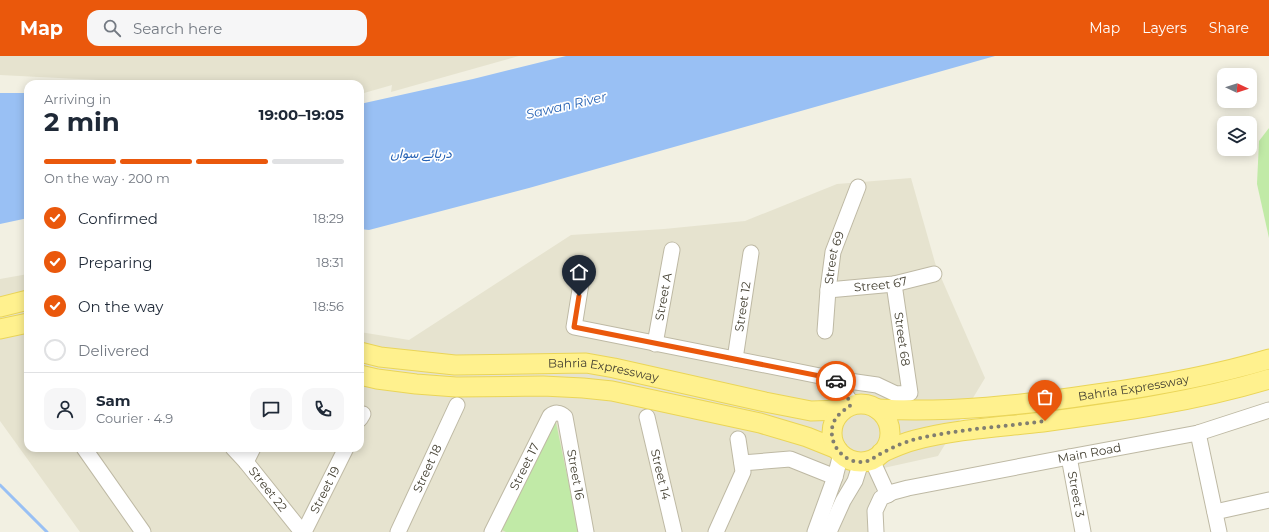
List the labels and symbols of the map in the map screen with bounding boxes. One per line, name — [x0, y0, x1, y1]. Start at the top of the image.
north arrow — [1217, 68, 1257, 108]
water label: Sawan River — [524, 88, 608, 122]
water label: دریائے سواں — [390, 145, 452, 162]
street label: Street 69 — [821, 229, 847, 285]
pin — [562, 255, 596, 296]
street label: Street A — [651, 271, 675, 322]
street label: Street 67 — [853, 273, 909, 295]
street label: Street 12 — [731, 280, 754, 333]
street label: Street 68 — [891, 311, 914, 367]
street label: Bahria Expressway — [548, 355, 661, 385]
courier — [816, 361, 856, 401]
street label: Bahria Expressway — [1077, 371, 1191, 404]
pin — [1028, 380, 1062, 421]
street label: Main Road — [1056, 439, 1122, 466]
street label: Street 17 — [506, 440, 542, 493]
street label: Street 18 — [409, 441, 445, 495]
street label: Street 14 — [648, 447, 674, 501]
street label: Street 16 — [564, 448, 588, 501]
street label: Street 22 — [246, 464, 291, 514]
street label: Street 19 — [306, 464, 343, 516]
street label: Street 3 — [1065, 470, 1088, 519]

